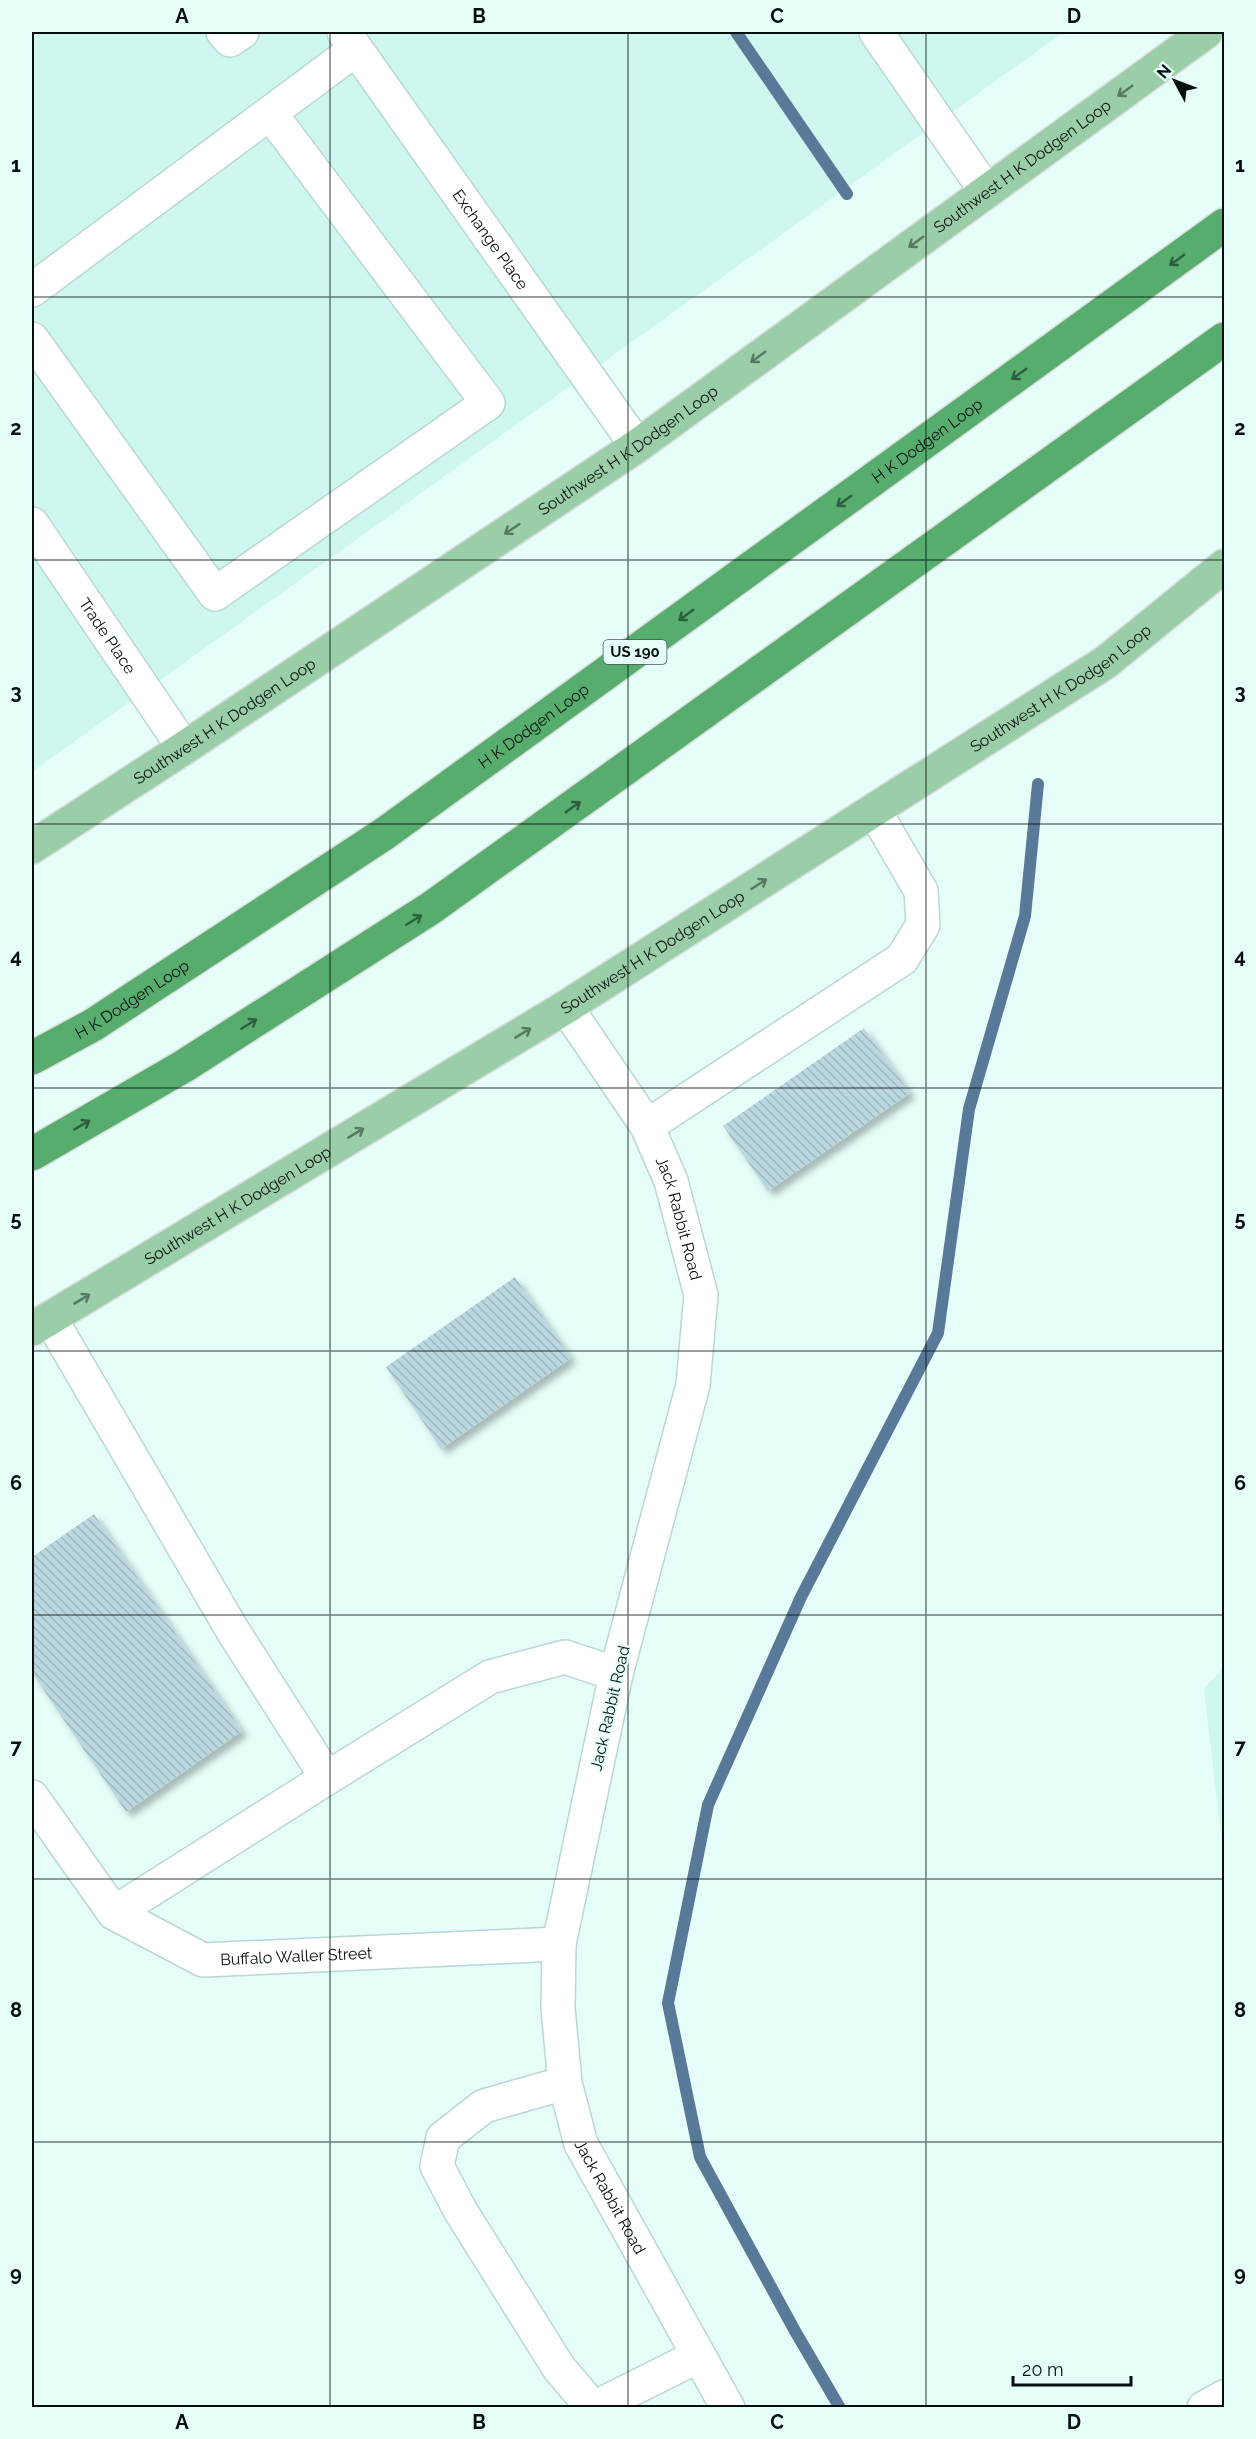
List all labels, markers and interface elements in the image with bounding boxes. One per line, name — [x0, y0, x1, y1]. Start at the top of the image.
text: A — [175, 4, 189, 28]
text: B — [472, 4, 486, 28]
text: C — [770, 4, 784, 28]
text: D — [1067, 4, 1081, 28]
north arrow — [1145, 51, 1205, 111]
text: N — [1153, 61, 1175, 82]
one-way arrow — [1117, 84, 1133, 97]
street label: Southwest H K Dodgen Loop — [930, 95, 1114, 237]
text: 1 — [11, 153, 21, 177]
text: 1 — [1235, 153, 1245, 177]
street label: Exchange Place — [449, 186, 533, 293]
one-way arrow — [909, 236, 925, 249]
one-way arrow — [1170, 253, 1186, 266]
one-way arrow — [751, 351, 767, 363]
one-way arrow — [1012, 368, 1028, 380]
street label: Southwest H K Dodgen Loop — [534, 381, 721, 519]
street label: H K Dodgen Loop — [868, 394, 986, 487]
text: 2 — [10, 416, 22, 440]
text: 2 — [1234, 416, 1246, 440]
one-way arrow — [837, 495, 853, 507]
one-way arrow — [505, 523, 521, 535]
street label: Trade Place — [75, 594, 140, 677]
one-way arrow — [679, 609, 695, 621]
street label: Southwest H K Dodgen Loop — [966, 620, 1155, 756]
road number: US 190 — [604, 640, 666, 664]
street label: Southwest H K Dodgen Loop — [130, 654, 319, 788]
street label: H K Dodgen Loop — [474, 679, 592, 772]
text: 3 — [10, 680, 22, 704]
text: 3 — [1234, 680, 1246, 704]
one-way arrow — [564, 801, 580, 813]
one-way arrow — [750, 877, 767, 889]
street label: Southwest H K Dodgen Loop — [557, 886, 748, 1018]
one-way arrow — [405, 913, 422, 925]
text: 4 — [10, 944, 22, 968]
text: 4 — [1234, 944, 1246, 968]
street label: H K Dodgen Loop — [72, 955, 192, 1043]
one-way arrow — [240, 1018, 257, 1030]
one-way arrow — [514, 1026, 531, 1038]
one-way arrow — [73, 1118, 90, 1130]
one-way arrow — [347, 1127, 364, 1139]
street label: Southwest H K Dodgen Loop — [141, 1141, 334, 1269]
street label: Jack Rabbit Road — [652, 1153, 706, 1282]
text: 5 — [10, 1207, 22, 1231]
text: 5 — [1234, 1207, 1246, 1231]
one-way arrow — [73, 1293, 90, 1305]
text: 6 — [10, 1471, 22, 1495]
text: 6 — [1234, 1471, 1246, 1495]
street label: Jack Rabbit Road — [586, 1644, 634, 1772]
text: 7 — [10, 1735, 22, 1759]
text: 7 — [1234, 1735, 1246, 1759]
street label: Buffalo Waller Street — [220, 1943, 373, 1969]
text: 8 — [10, 1998, 22, 2022]
text: 8 — [1234, 1998, 1246, 2022]
street label: Jack Rabbit Road — [571, 2136, 650, 2257]
text: 9 — [10, 2262, 22, 2286]
text: 9 — [1234, 2262, 1246, 2286]
scale bar — [1013, 2349, 1132, 2387]
text: 20 m — [1022, 2359, 1064, 2380]
text: A — [175, 2410, 189, 2434]
text: B — [472, 2410, 486, 2434]
text: C — [770, 2410, 784, 2434]
text: D — [1067, 2410, 1081, 2434]

